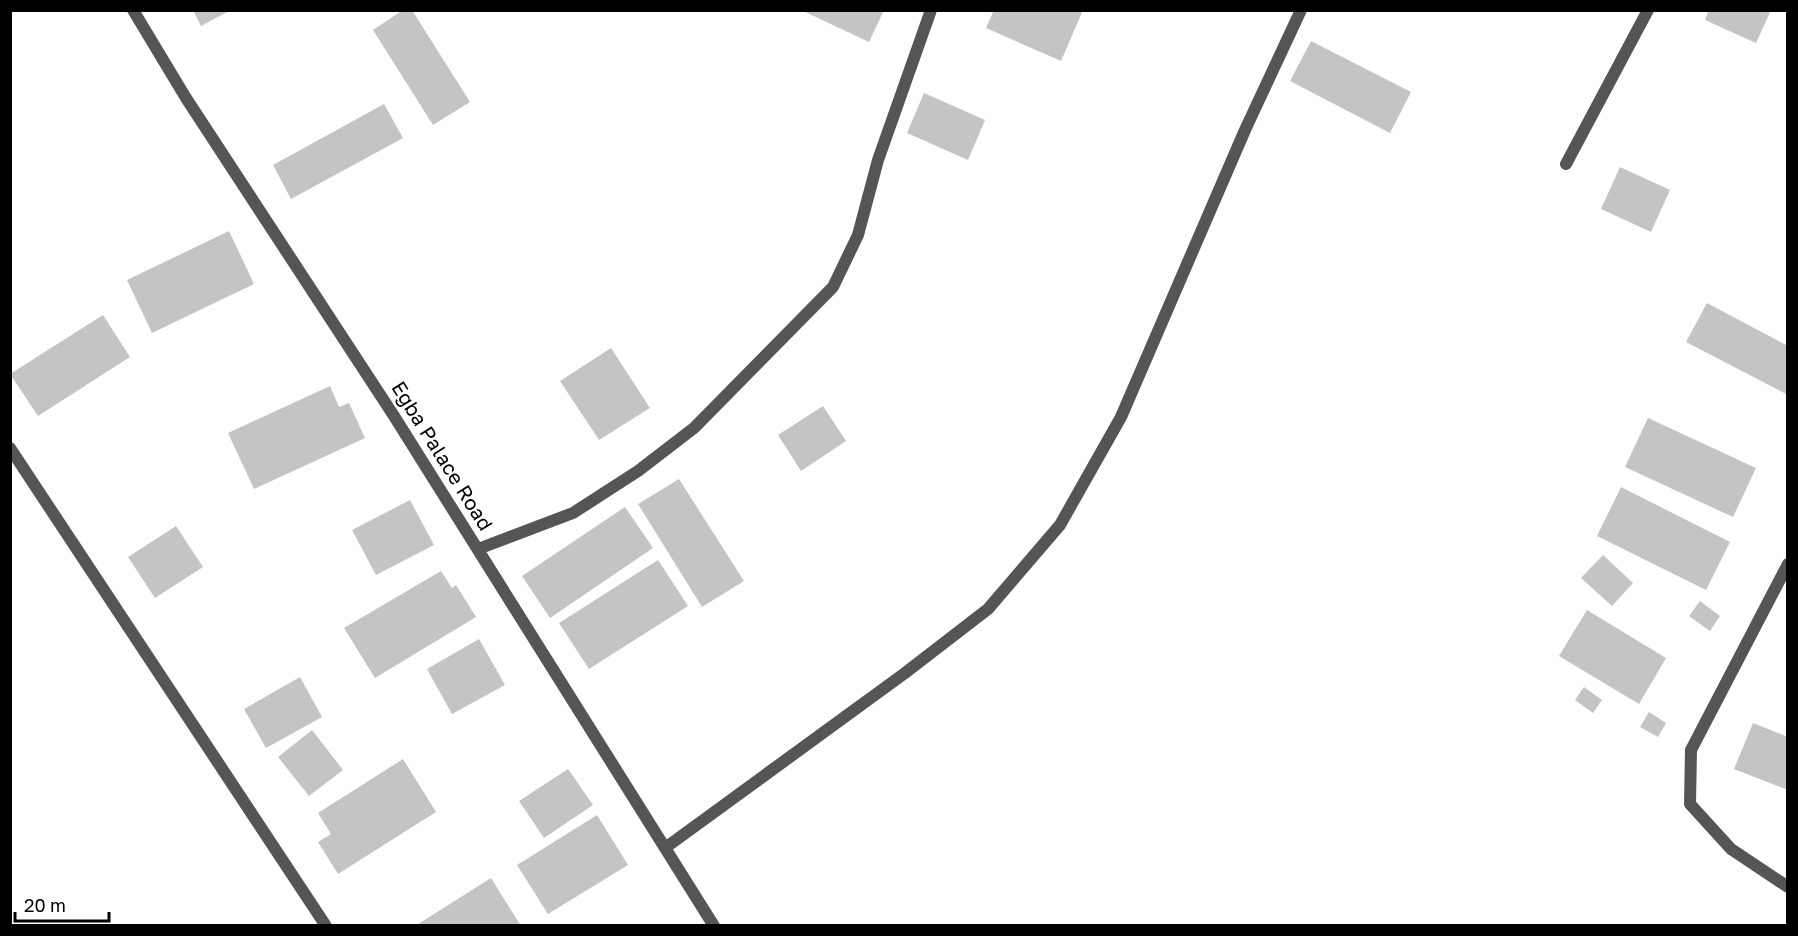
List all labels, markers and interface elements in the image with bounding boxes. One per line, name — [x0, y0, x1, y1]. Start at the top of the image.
street label: Egba Palace Road — [387, 376, 498, 534]
scale bar — [15, 885, 110, 923]
text: 20 m — [24, 894, 66, 916]

